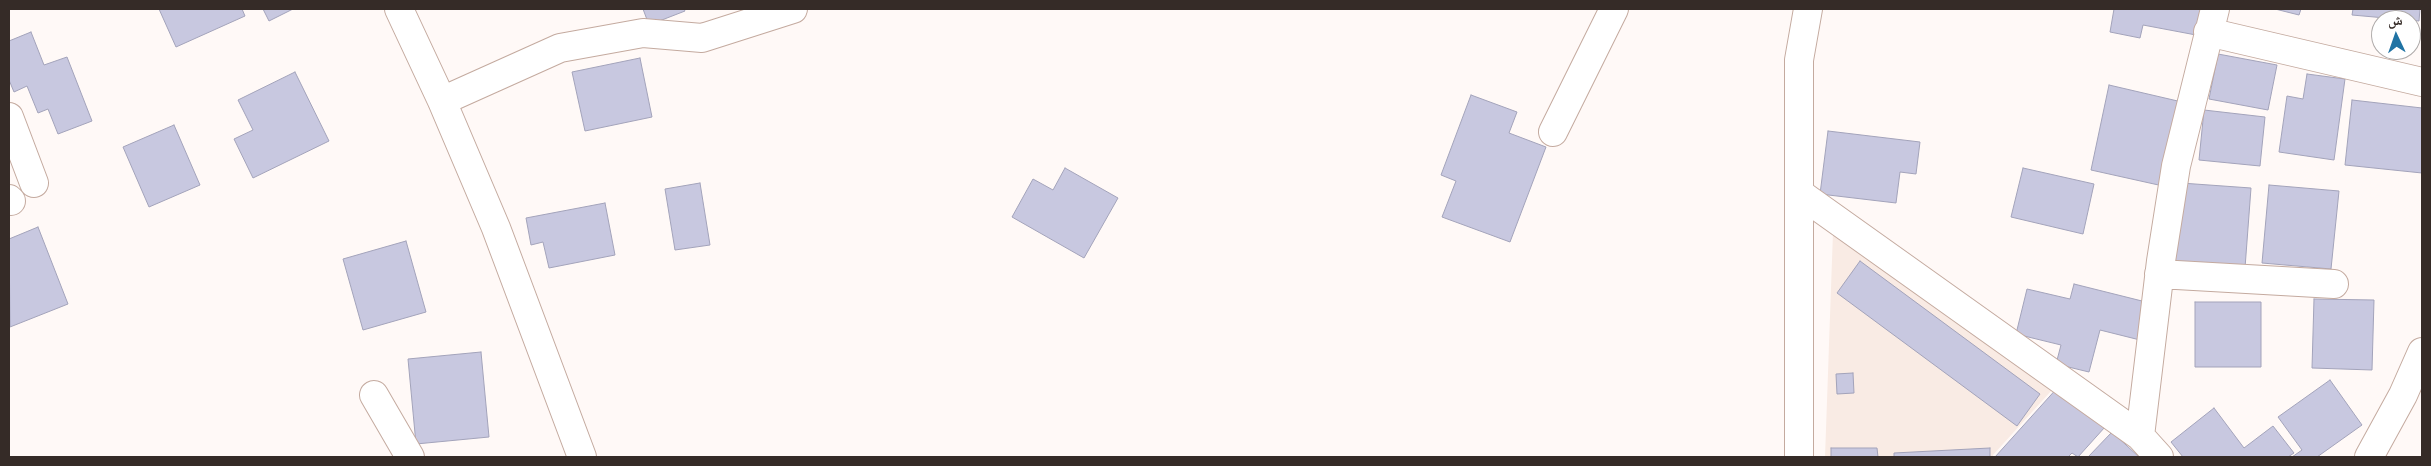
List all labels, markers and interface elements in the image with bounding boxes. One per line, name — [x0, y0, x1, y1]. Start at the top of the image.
north arrow — [2371, 10, 2421, 60]
text: ش — [2387, 10, 2403, 31]

